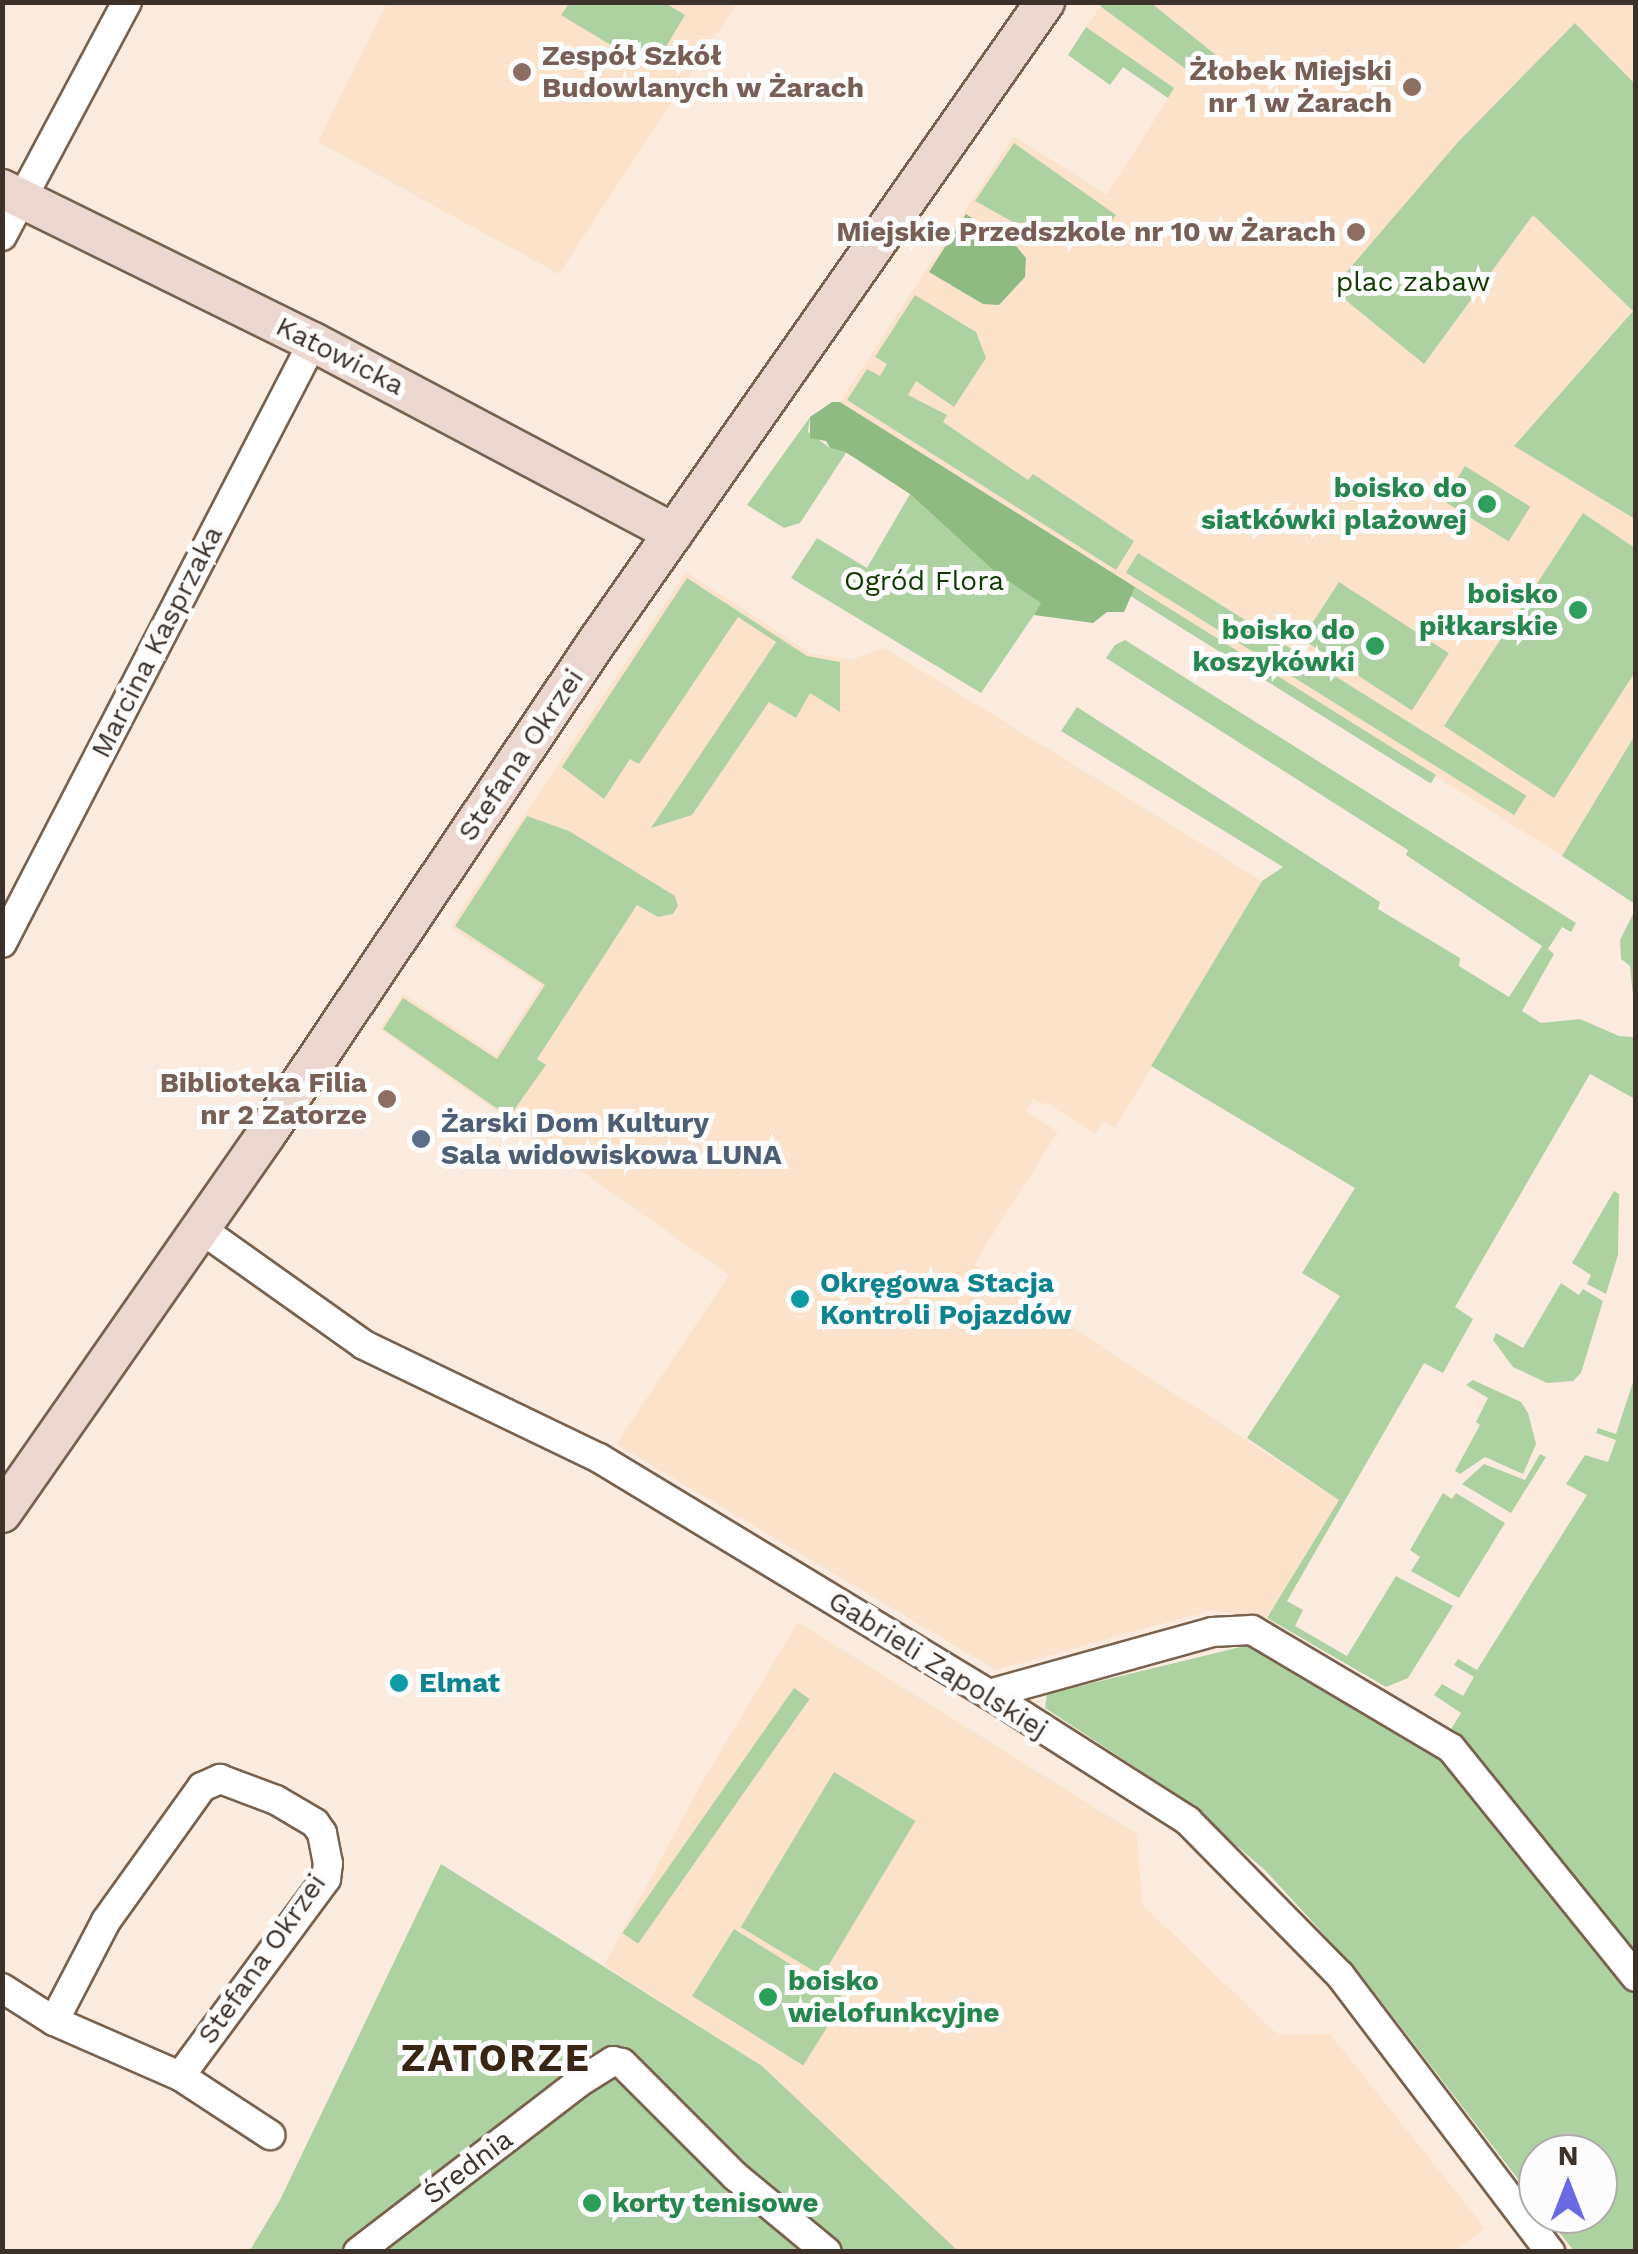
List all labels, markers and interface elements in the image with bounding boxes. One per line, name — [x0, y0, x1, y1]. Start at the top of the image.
place label: Zespół Szkół Budowlanych w Żarach — [542, 39, 865, 105]
place label: Żłobek Miejski nr 1 w Żarach — [1189, 54, 1392, 120]
marker: Zespół Szkół Budowlanych w Żarach — [511, 61, 533, 83]
marker: Żłobek Miejski nr 1 w Żarach — [1401, 76, 1423, 98]
place label: Miejskie Przedszkole nr 10 w Żarach — [834, 215, 1336, 249]
marker: Miejskie Przedszkole nr 10 w Żarach — [1345, 221, 1367, 243]
park label: plac zabaw — [1336, 265, 1490, 299]
street label: Katowicka — [270, 309, 410, 403]
place label: boisko do siatkówki plażowej — [1201, 471, 1467, 537]
marker: boisko do siatkówki plażowej — [1476, 493, 1498, 515]
street label: Marcina Kasprzaka — [84, 520, 230, 764]
park label: Ogród Flora — [844, 564, 1004, 598]
place label: boisko piłkarskie — [1419, 577, 1558, 643]
marker: boisko piłkarskie — [1567, 599, 1589, 621]
place label: boisko do koszykówki — [1193, 613, 1355, 679]
marker: boisko do koszykówki — [1364, 635, 1386, 657]
street label: Stefana Okrzei — [451, 662, 591, 848]
place label: Biblioteka Filia nr 2 Zatorze — [159, 1066, 367, 1132]
marker: Biblioteka Filia nr 2 Zatorze — [376, 1088, 398, 1110]
place label: Żarski Dom Kultury Sala widowiskowa LUNA — [441, 1106, 783, 1172]
marker: Żarski Dom Kultury Sala widowiskowa LUNA — [410, 1128, 432, 1150]
place label: Okręgowa Stacja Kontroli Pojazdów — [820, 1266, 1071, 1332]
marker: Okręgowa Stacja Kontroli Pojazdów — [789, 1288, 811, 1310]
street label: Gabrieli Zapolskiej — [822, 1584, 1054, 1746]
place label: Elmat — [419, 1666, 500, 1700]
marker: Elmat — [388, 1672, 410, 1694]
street label: Stefana Okrzei — [191, 1867, 333, 2051]
place label: boisko wielofunkcyjne — [788, 1964, 999, 2030]
marker: boisko wielofunkcyjne — [757, 1986, 779, 2008]
district label: ZATORZE — [401, 2036, 591, 2082]
street label: Średnia — [417, 2123, 519, 2211]
north arrow — [1518, 2134, 1618, 2234]
text: N — [1558, 2139, 1578, 2172]
place label: korty tenisowe — [612, 2186, 819, 2220]
marker: korty tenisowe — [581, 2192, 603, 2214]

